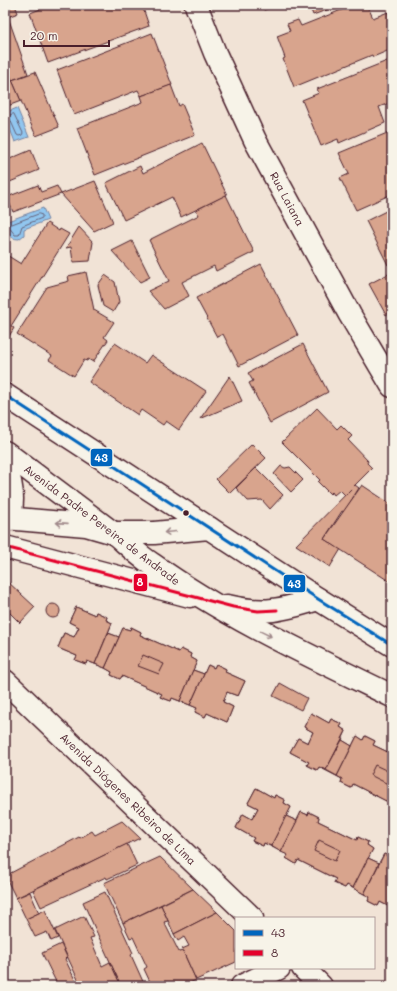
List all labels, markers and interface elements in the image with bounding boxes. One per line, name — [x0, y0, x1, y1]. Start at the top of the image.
scale bar — [24, 22, 109, 48]
text: 20 m — [30, 27, 58, 43]
street label: Rua Laiana — [267, 169, 308, 229]
line badge: 43 — [90, 448, 113, 467]
text: 43 — [94, 450, 108, 465]
street label: Avenida Padre Pereira de Andrade — [21, 461, 183, 588]
unlabelled marker — [181, 508, 191, 518]
one-way arrow — [56, 519, 69, 526]
one-way arrow — [164, 528, 177, 535]
line badge: 8 — [133, 573, 148, 592]
text: 8 — [137, 574, 144, 589]
line badge: 43 — [283, 574, 306, 593]
text: 43 — [287, 576, 301, 591]
one-way arrow — [260, 630, 272, 638]
street label: Avenida Diógenes Ribeiro de Lima — [57, 729, 200, 868]
legend — [235, 917, 375, 969]
text: 43 — [271, 924, 285, 940]
text: 8 — [271, 944, 278, 960]

